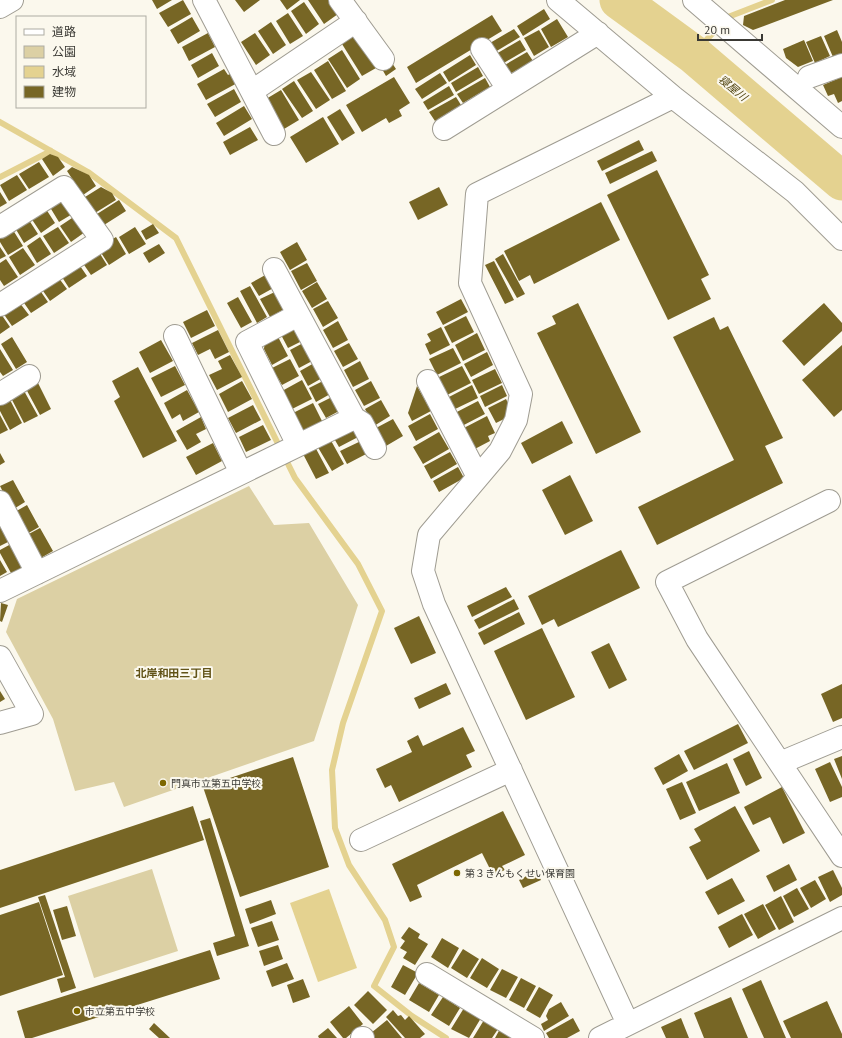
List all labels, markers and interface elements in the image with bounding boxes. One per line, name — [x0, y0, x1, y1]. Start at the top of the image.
legend — [16, 16, 146, 108]
scale bar — [698, 16, 762, 42]
text: 20 m — [704, 22, 730, 37]
text: 道路 — [52, 24, 76, 39]
text: 公園 — [52, 44, 76, 59]
text: 水域 — [52, 64, 76, 79]
water label: 寝屋川 — [716, 72, 751, 105]
text: 建物 — [52, 84, 76, 99]
district label: 北岸和田三丁目 — [136, 666, 213, 680]
place label: 門真市立第五中学校 — [171, 777, 261, 790]
marker: 門真市立第五中学校 — [158, 778, 168, 788]
place label: 第３きんもくせい保育園 — [465, 867, 575, 880]
marker: 第３きんもくせい保育園 — [452, 868, 462, 878]
place label: 市立第五中学校 — [85, 1005, 155, 1018]
marker: 市立第五中学校 — [72, 1006, 82, 1016]

